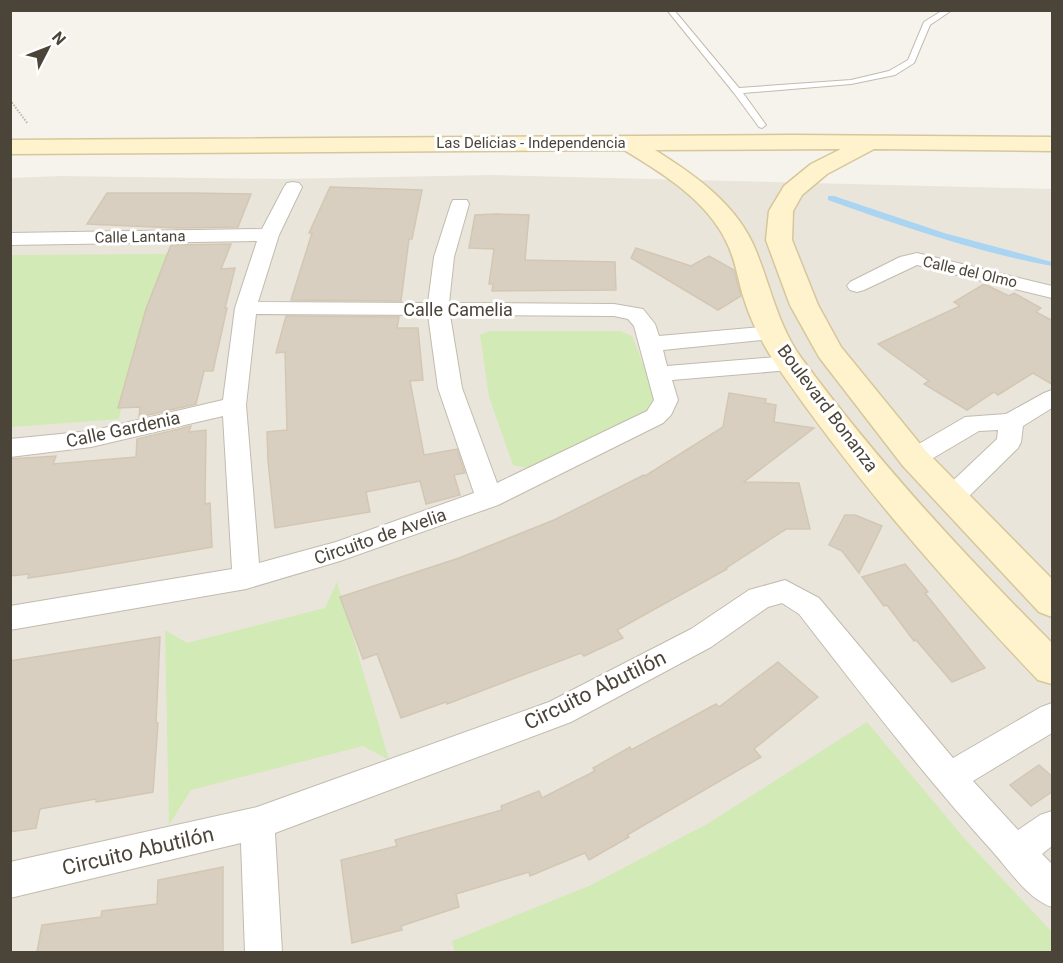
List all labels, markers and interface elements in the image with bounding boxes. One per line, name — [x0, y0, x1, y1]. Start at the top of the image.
north arrow — [18, 18, 78, 78]
text: N — [48, 28, 70, 49]
street label: Las Delicias - Independencia — [436, 134, 626, 152]
street label: Calle Lantana — [94, 227, 186, 247]
street label: Calle del Olmo — [921, 252, 1019, 292]
street label: Calle Camelia — [403, 299, 513, 320]
street label: Boulevard Bonanza — [773, 340, 883, 476]
street label: Calle Gardenia — [64, 407, 182, 451]
street label: Circuito de Avelia — [311, 504, 449, 568]
street label: Circuito Abutilón — [520, 645, 670, 735]
street label: Circuito Abutilón — [60, 822, 216, 880]

